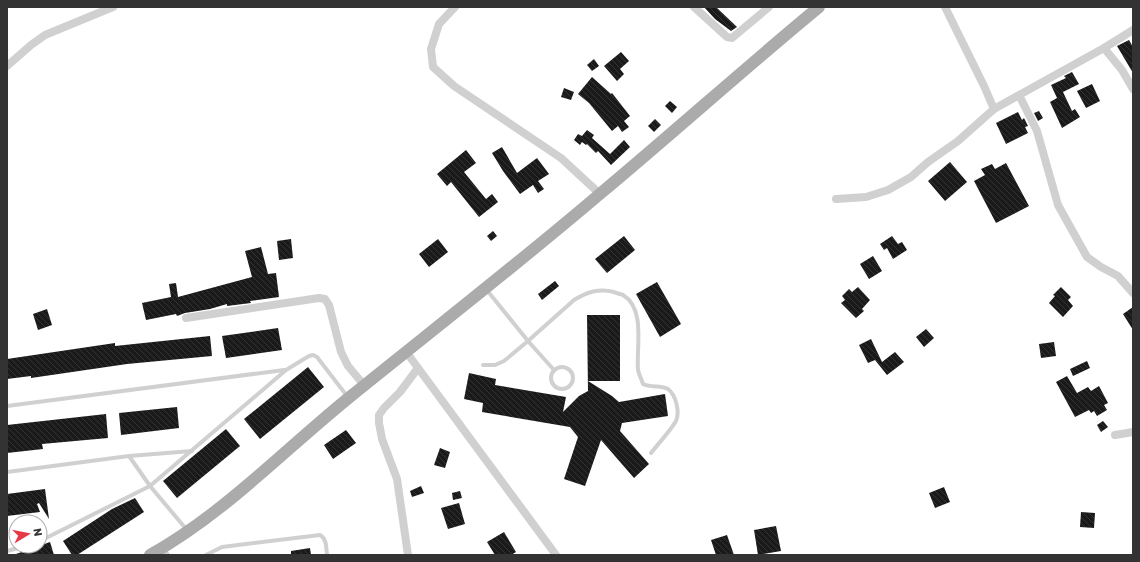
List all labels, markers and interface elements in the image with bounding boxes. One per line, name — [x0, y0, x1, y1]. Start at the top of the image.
north arrow — [8, 514, 48, 554]
text: N — [30, 527, 44, 537]

